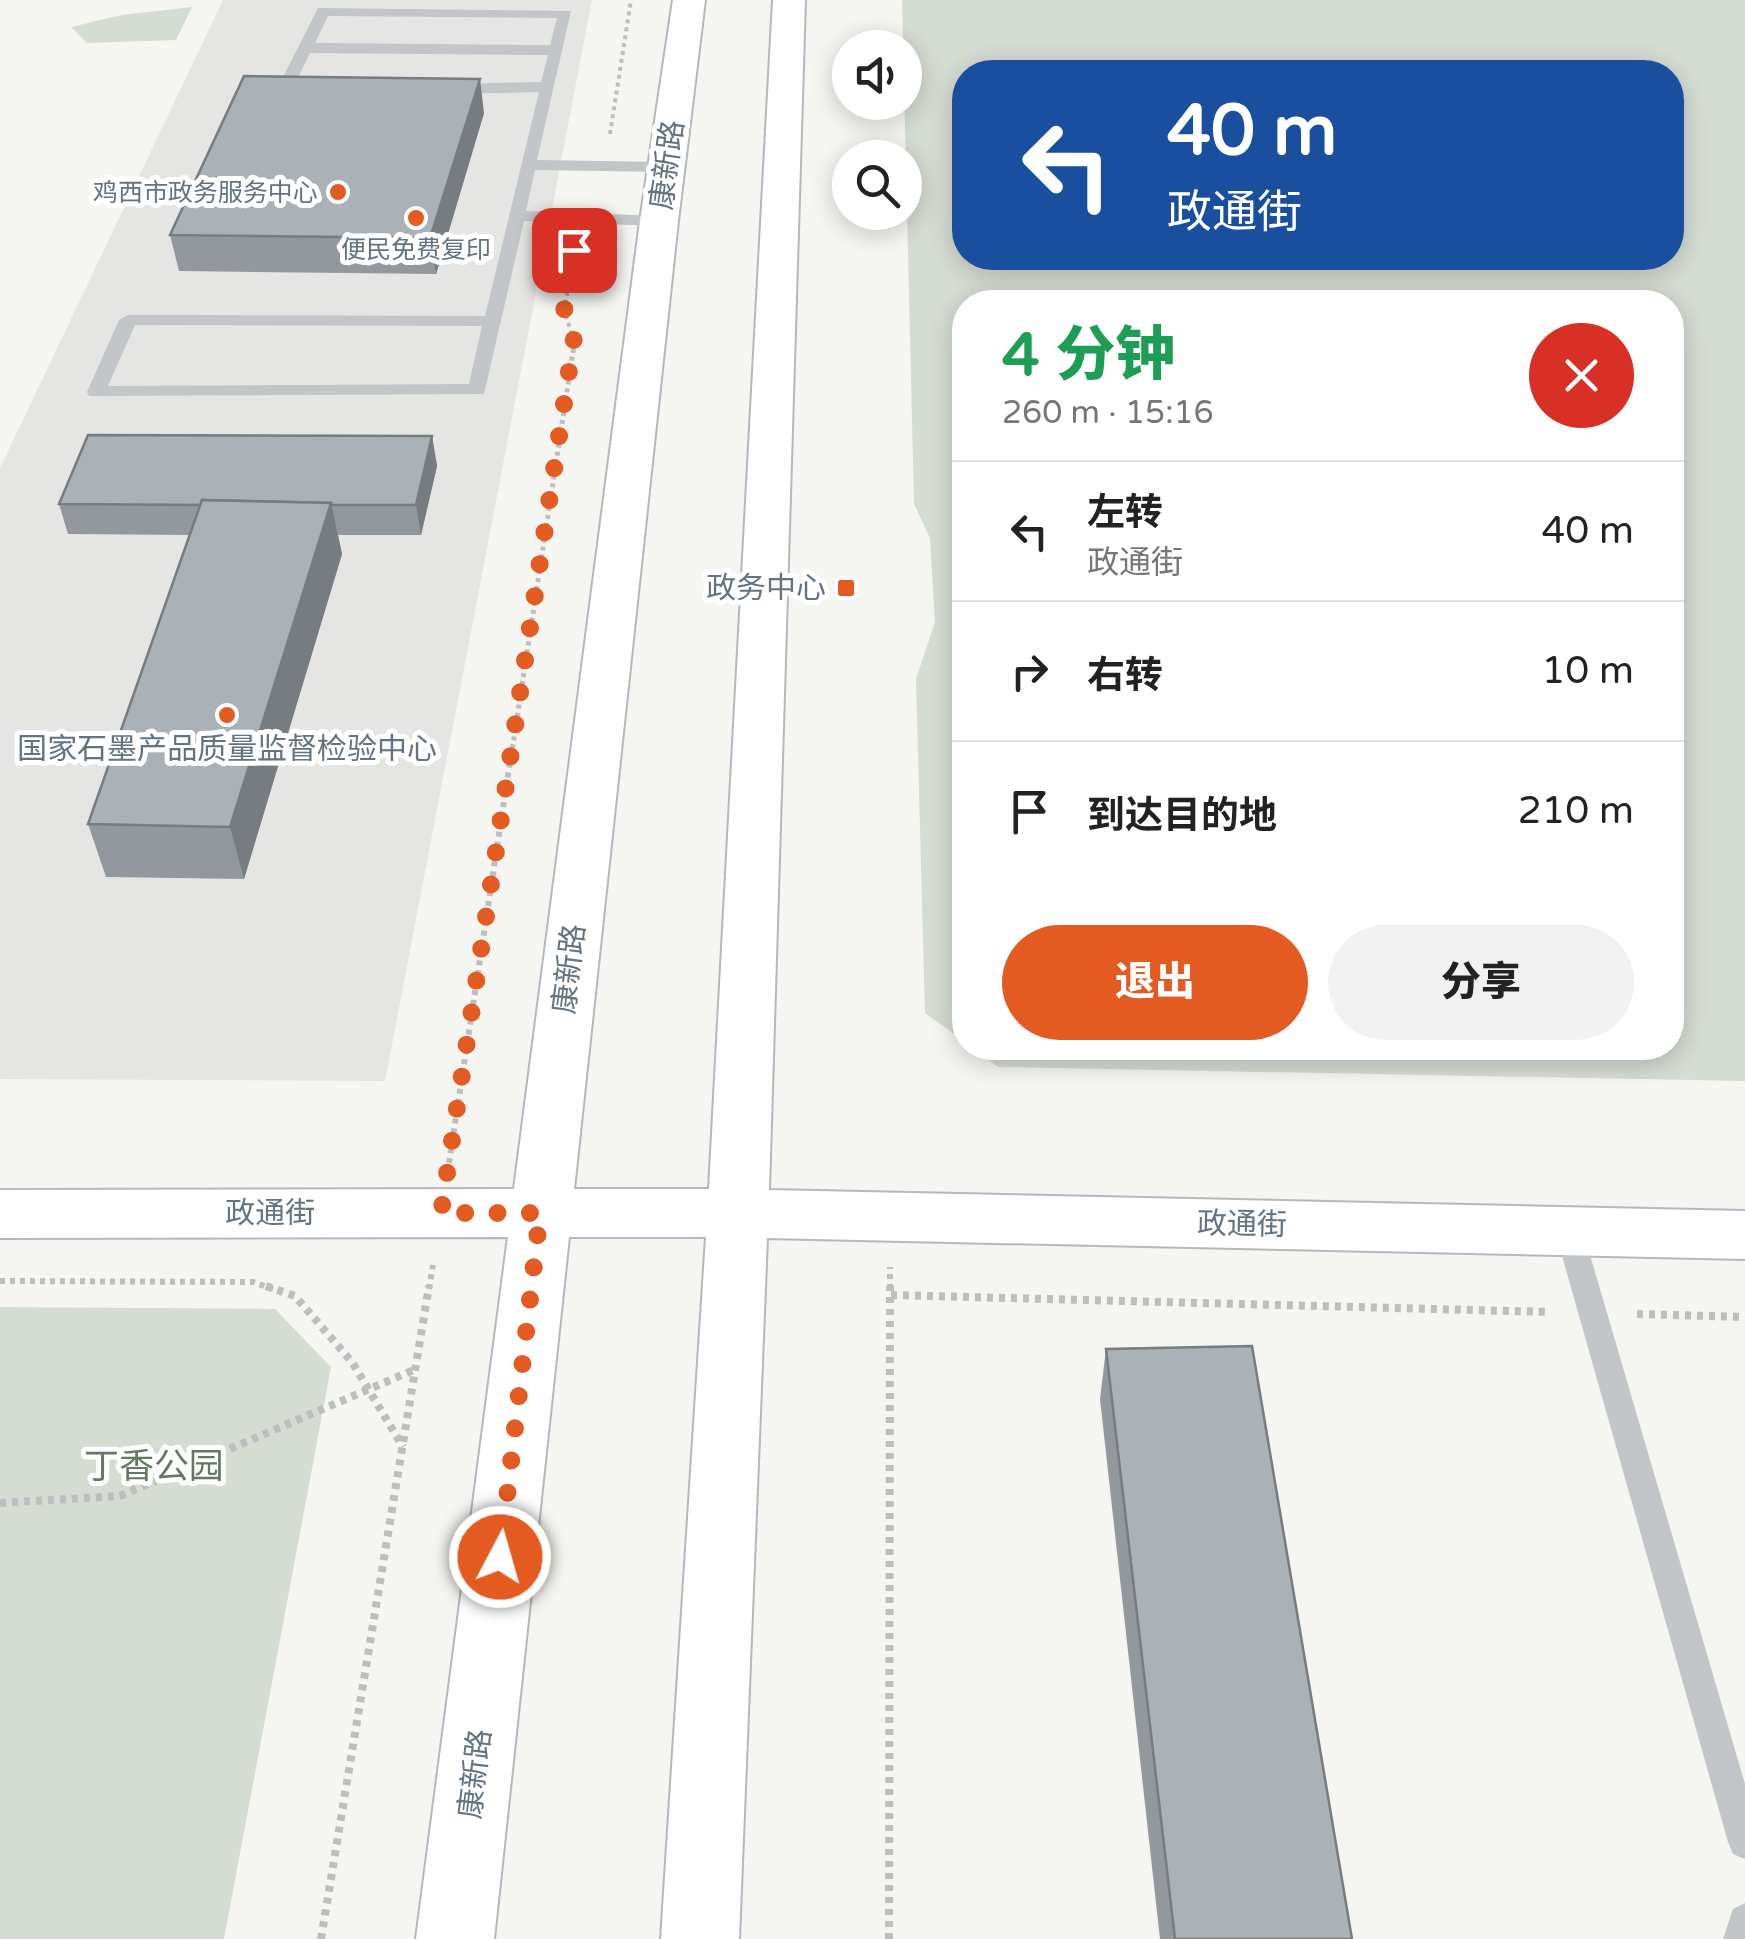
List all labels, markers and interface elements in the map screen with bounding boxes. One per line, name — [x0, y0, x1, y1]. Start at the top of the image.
map controls — [832, 30, 922, 230]
button: sound — [832, 30, 922, 120]
text: 40 m — [1167, 90, 1337, 174]
icon: left — [1002, 100, 1132, 230]
street label: 康新路 — [643, 118, 692, 212]
button: search — [832, 140, 922, 230]
place label: 鸡西市政务服务中心 — [93, 178, 318, 208]
marker: 鸡西市政务服务中心 — [327, 181, 349, 203]
text: 政通街 — [1167, 186, 1302, 240]
marker: 便民免费复印 — [405, 207, 427, 229]
pin — [532, 208, 617, 293]
icon: arrive — [547, 223, 602, 278]
place label: 便民免费复印 — [341, 235, 491, 265]
text: 4 分钟 — [1002, 320, 1175, 392]
button: close — [1529, 323, 1634, 428]
text: 260 m · 15:16 — [1002, 394, 1214, 432]
text: 左转 — [1087, 490, 1163, 536]
icon: left — [1002, 504, 1057, 559]
text: 40 m — [1542, 508, 1634, 554]
text: 政通街 — [1087, 544, 1183, 582]
place label: 政务中心 — [706, 570, 826, 607]
marker: 政务中心 — [835, 577, 857, 599]
icon: right — [1002, 644, 1057, 699]
text: 10 m — [1542, 648, 1634, 694]
text: 右转 — [1087, 653, 1163, 699]
marker: 国家石墨产品质量监督检验中心 — [216, 704, 238, 726]
place label: 国家石墨产品质量监督检验中心 — [17, 731, 437, 768]
icon: arrive — [1002, 784, 1057, 839]
text: 210 m — [1518, 788, 1634, 834]
text: 到达目的地 — [1087, 793, 1277, 839]
street label: 康新路 — [546, 922, 593, 1016]
button: 退出 — [1002, 925, 1308, 1040]
button: 分享 — [1328, 925, 1634, 1040]
street label: 政通街 — [225, 1195, 315, 1232]
street label: 政通街 — [1197, 1205, 1287, 1244]
park label: 丁香公园 — [84, 1446, 224, 1488]
position arrow — [448, 1505, 552, 1609]
street label: 康新路 — [452, 1727, 499, 1821]

